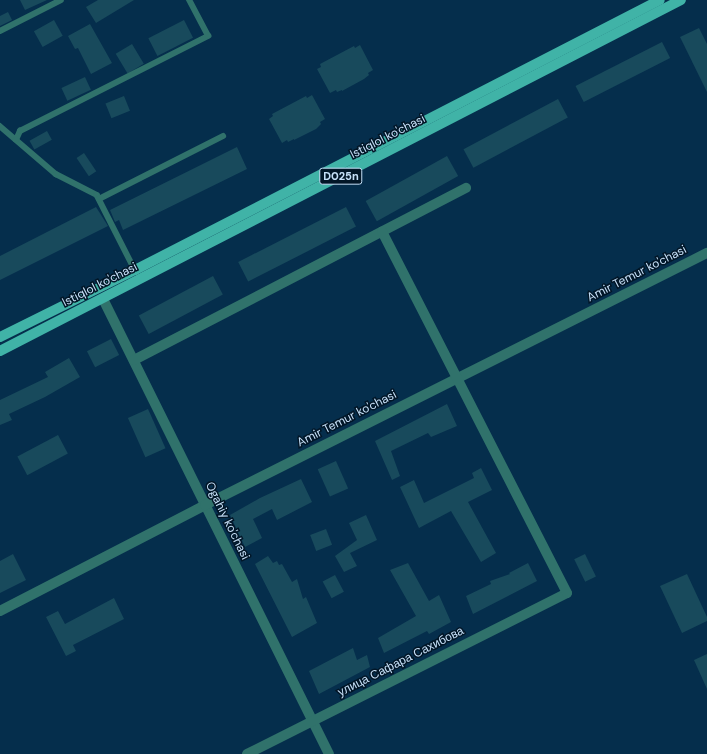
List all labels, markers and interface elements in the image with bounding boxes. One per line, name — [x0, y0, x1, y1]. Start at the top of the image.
street label: Istiqlol ko'chasi — [348, 112, 428, 162]
road number: D025n — [319, 167, 363, 185]
street label: Amir Temur ko'chasi — [585, 243, 689, 305]
street label: Istiqlol ko'chasi — [60, 260, 140, 310]
street label: Amir Temur ko'chasi — [295, 388, 399, 450]
street label: Ogahiy ko'chasi — [202, 480, 252, 562]
street label: улица Сафара Сахибова — [336, 624, 466, 700]

